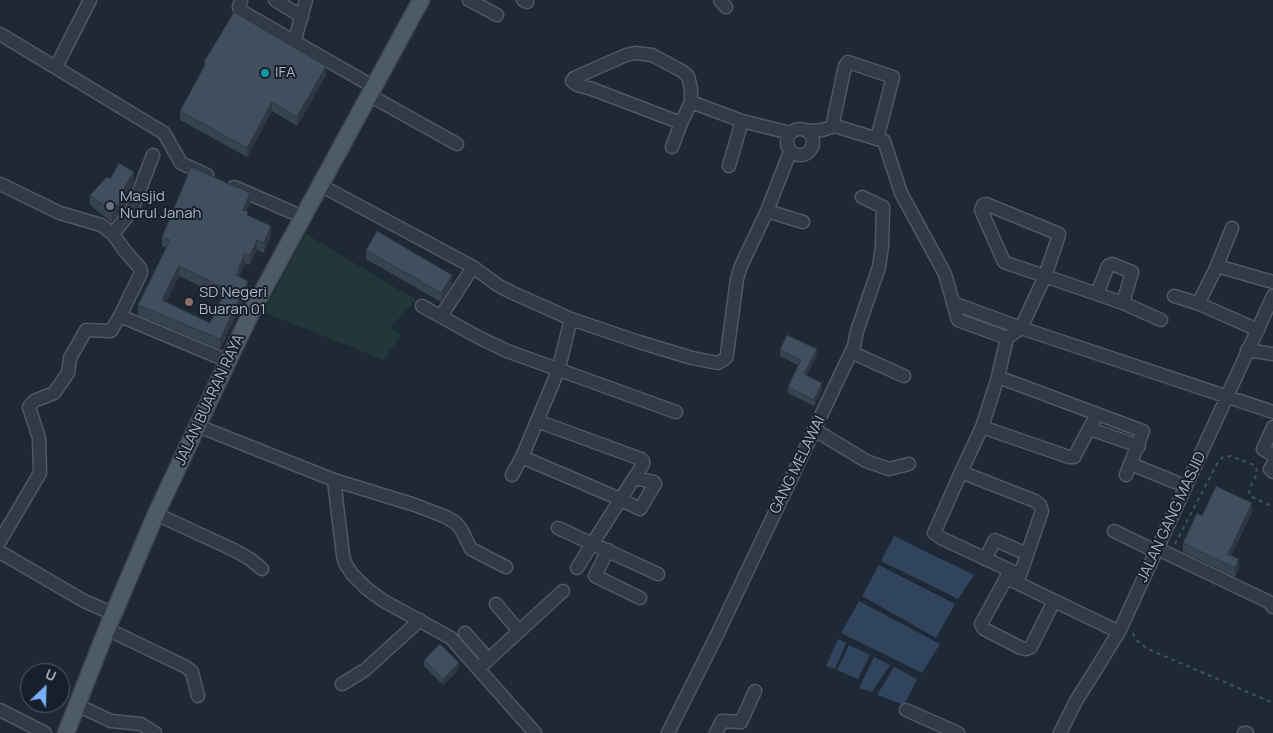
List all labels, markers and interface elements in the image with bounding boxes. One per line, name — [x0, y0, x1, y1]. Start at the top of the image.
place label: IFA — [275, 64, 295, 82]
marker: IFA — [259, 67, 271, 79]
place label: Masjid Nurul Janah — [120, 188, 201, 223]
marker: Masjid Nurul Janah — [104, 200, 116, 212]
place label: SD Negeri Buaran 01 — [199, 284, 267, 319]
marker: SD Negeri Buaran 01 — [183, 296, 195, 308]
street label: JALAN BUARAN RAYA — [172, 332, 248, 468]
street label: GANG MELAWAI — [766, 413, 830, 517]
street label: JALAN GANG MASJID — [1134, 449, 1210, 585]
north arrow — [20, 663, 70, 713]
text: U — [42, 664, 59, 685]

